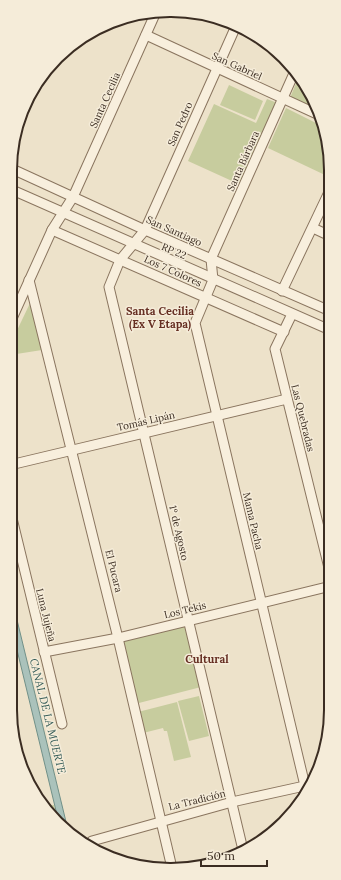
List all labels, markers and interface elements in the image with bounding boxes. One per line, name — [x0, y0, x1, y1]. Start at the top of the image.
street label: San Gabriel — [210, 49, 264, 83]
street label: Santa Cecilia — [87, 70, 123, 130]
street label: San Pedro — [165, 100, 196, 148]
street label: Santa Bárbara — [224, 129, 262, 193]
street label: San Santiago — [144, 213, 204, 249]
street label: RP 22 — [160, 240, 188, 262]
street label: Los 7 Colores — [142, 252, 204, 290]
district label: Santa Cecilia (Ex V Etapa) — [126, 304, 194, 332]
street label: Las Quebradas — [288, 383, 318, 453]
street label: Tomás Lipán — [116, 408, 176, 434]
street label: Mama Pacha — [240, 491, 266, 551]
street label: 1º de Agosto — [166, 504, 192, 562]
street label: El Pucara — [102, 548, 126, 594]
street label: Luna Jujeña — [33, 587, 59, 643]
street label: Los Tekis — [163, 598, 208, 622]
district label: Cultural — [185, 652, 229, 666]
water label: CANAL DE LA MUERTE — [27, 657, 69, 775]
street label: La Tradición — [167, 787, 227, 813]
scale bar — [201, 842, 267, 868]
text: 50 m — [207, 848, 235, 863]

